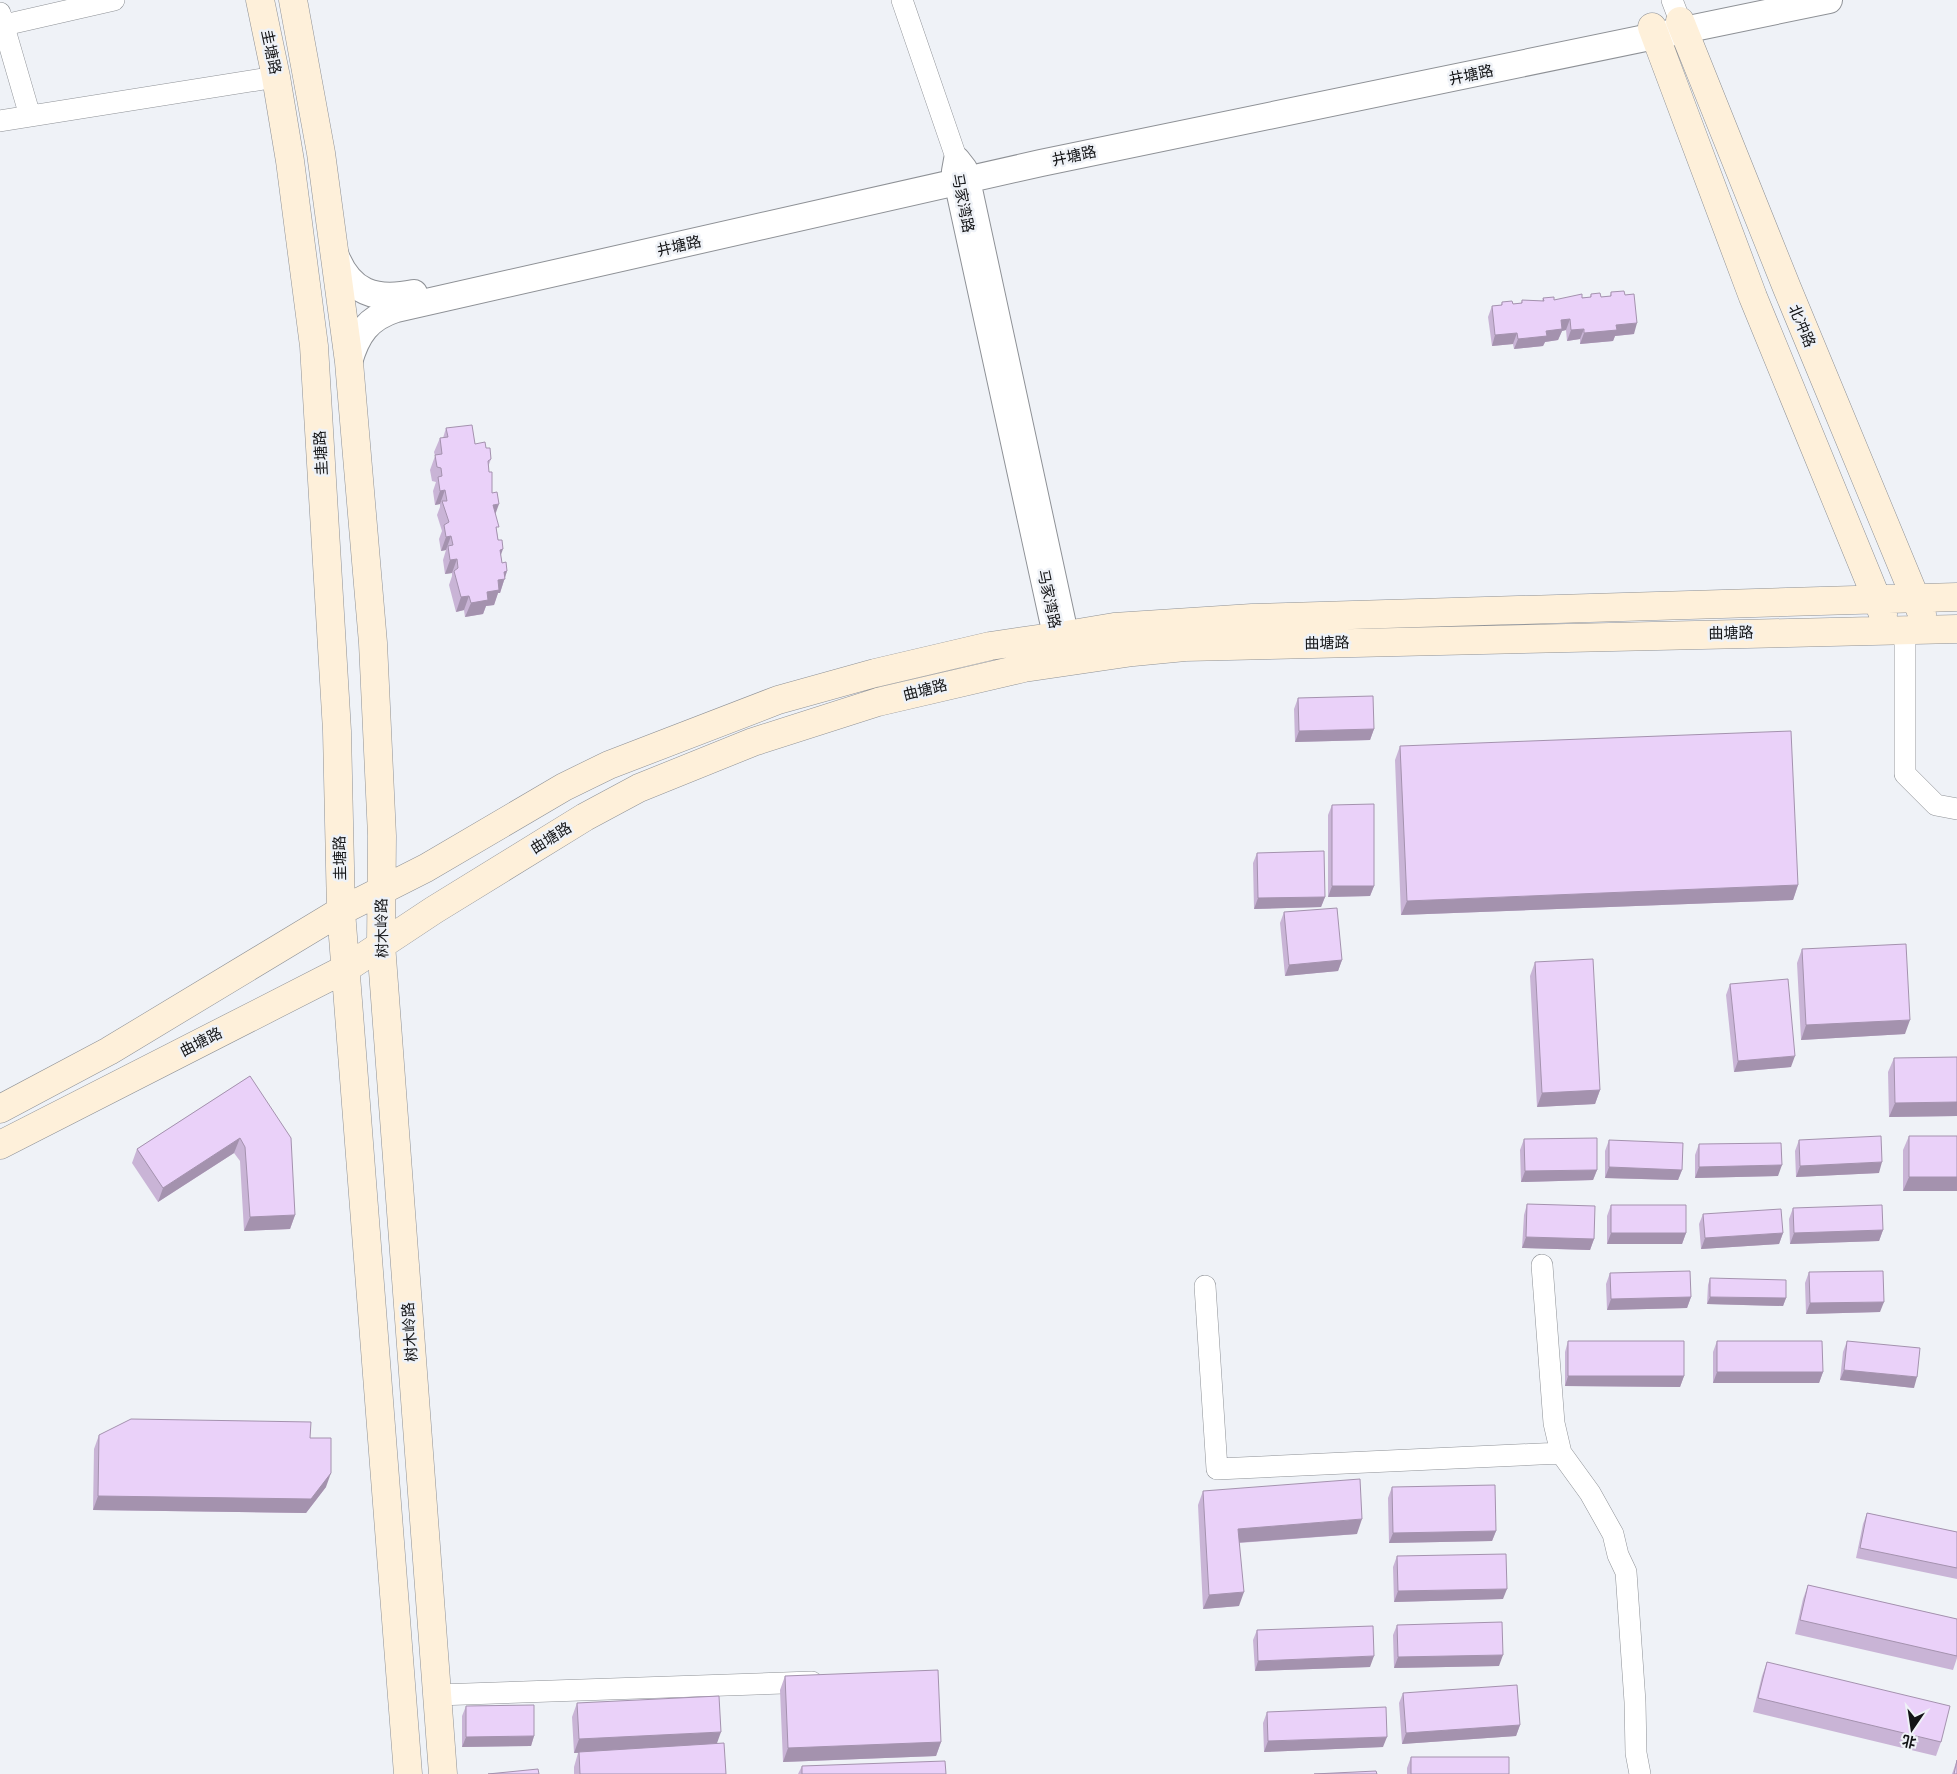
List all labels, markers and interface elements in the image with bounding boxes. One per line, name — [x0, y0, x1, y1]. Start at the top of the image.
street label: 圭塘路 — [256, 27, 287, 76]
street label: 井塘路 — [1446, 59, 1495, 90]
street label: 井塘路 — [1049, 140, 1098, 171]
street label: 马家湾路 — [946, 171, 981, 235]
street label: 井塘路 — [654, 229, 703, 262]
street label: 北冲路 — [1783, 301, 1822, 351]
street label: 圭塘路 — [308, 430, 333, 476]
street label: 马家湾路 — [1032, 567, 1067, 631]
street label: 曲塘路 — [1708, 621, 1754, 644]
street label: 曲塘路 — [1304, 631, 1350, 654]
street label: 曲塘路 — [900, 673, 950, 706]
street label: 曲塘路 — [526, 816, 576, 859]
street label: 圭塘路 — [328, 835, 351, 881]
street label: 树木岭路 — [369, 898, 394, 958]
street label: 曲塘路 — [175, 1021, 226, 1062]
street label: 树木岭路 — [396, 1301, 423, 1363]
north arrow — [1887, 1704, 1937, 1754]
text: 北 — [1900, 1730, 1918, 1754]

